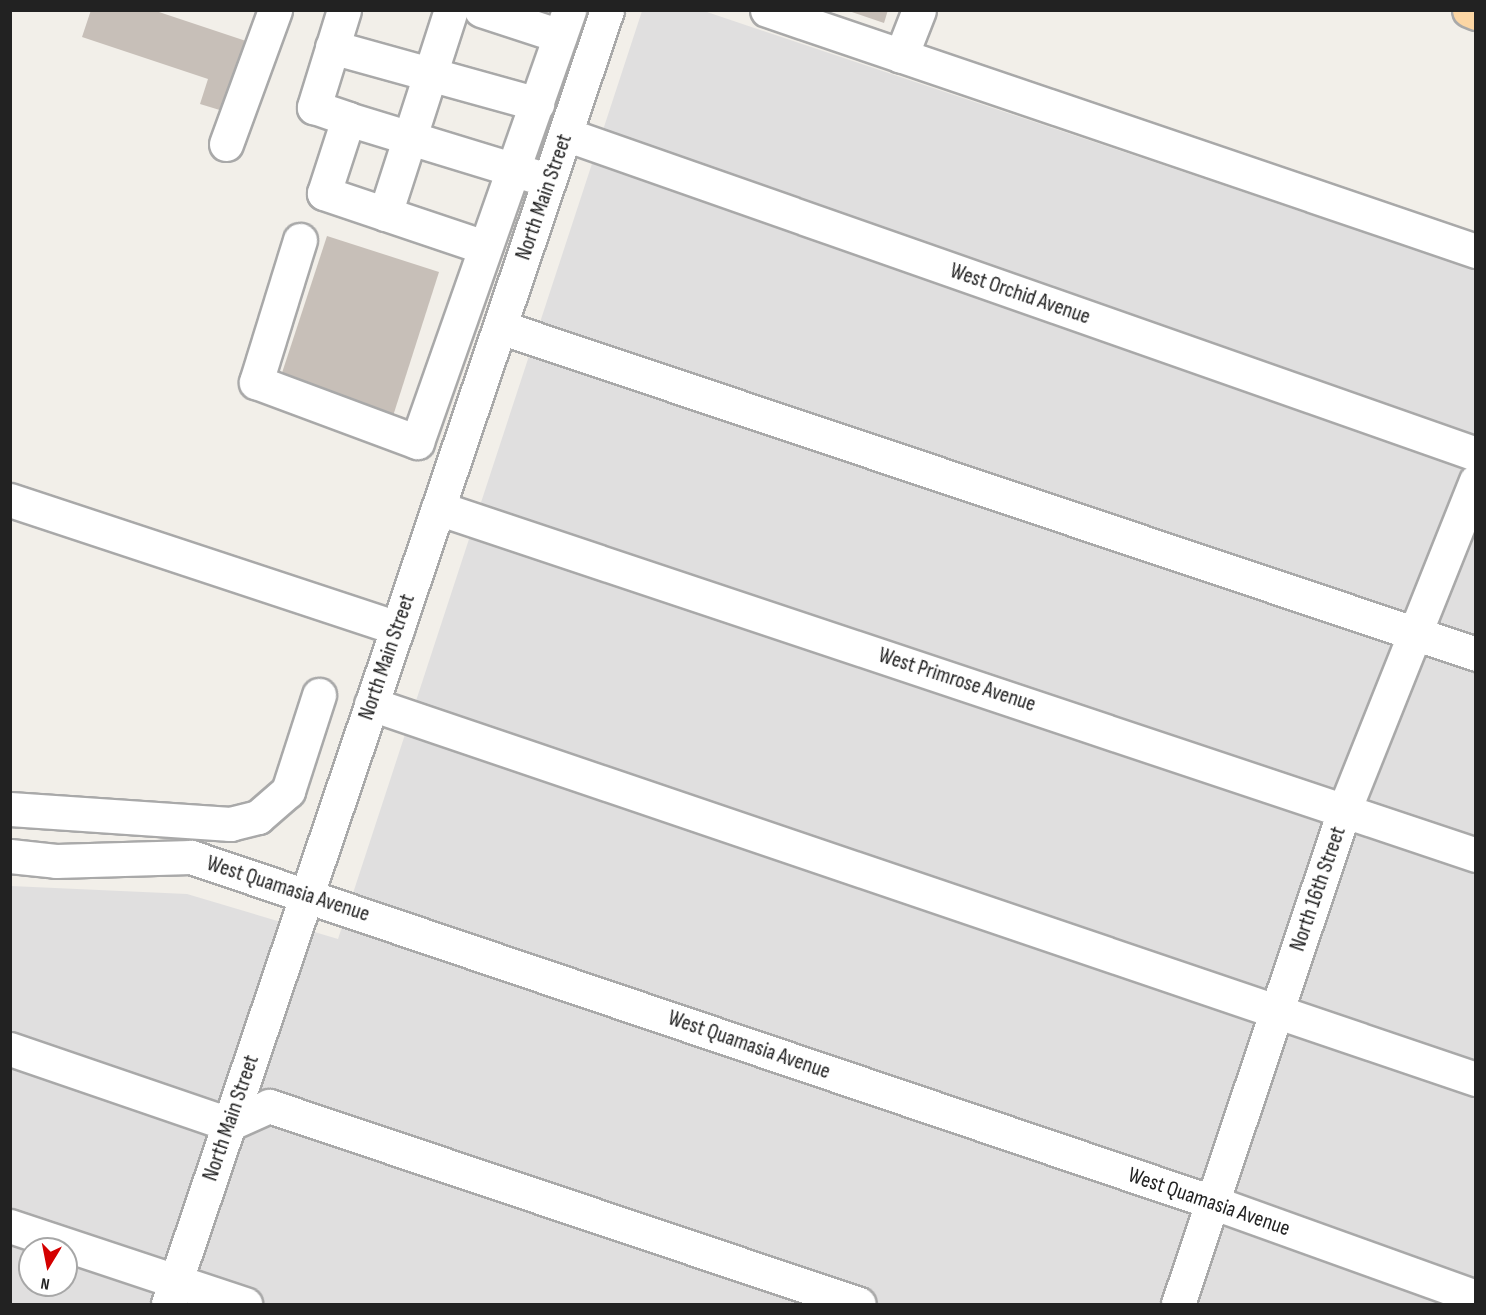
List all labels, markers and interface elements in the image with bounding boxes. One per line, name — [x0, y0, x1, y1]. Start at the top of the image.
street label: North Main Street — [510, 131, 578, 263]
street label: West Orchid Avenue — [946, 258, 1094, 330]
street label: North Main Street — [353, 591, 421, 723]
street label: West Primrose Avenue — [875, 642, 1039, 718]
street label: North 16th Street — [1284, 823, 1352, 955]
street label: West Quamasia Avenue — [203, 850, 373, 928]
street label: West Quamasia Avenue — [664, 1005, 834, 1085]
street label: North Main Street — [197, 1052, 265, 1184]
street label: West Quamasia Avenue — [1124, 1162, 1294, 1242]
north arrow — [18, 1237, 78, 1297]
text: N — [39, 1273, 51, 1293]

